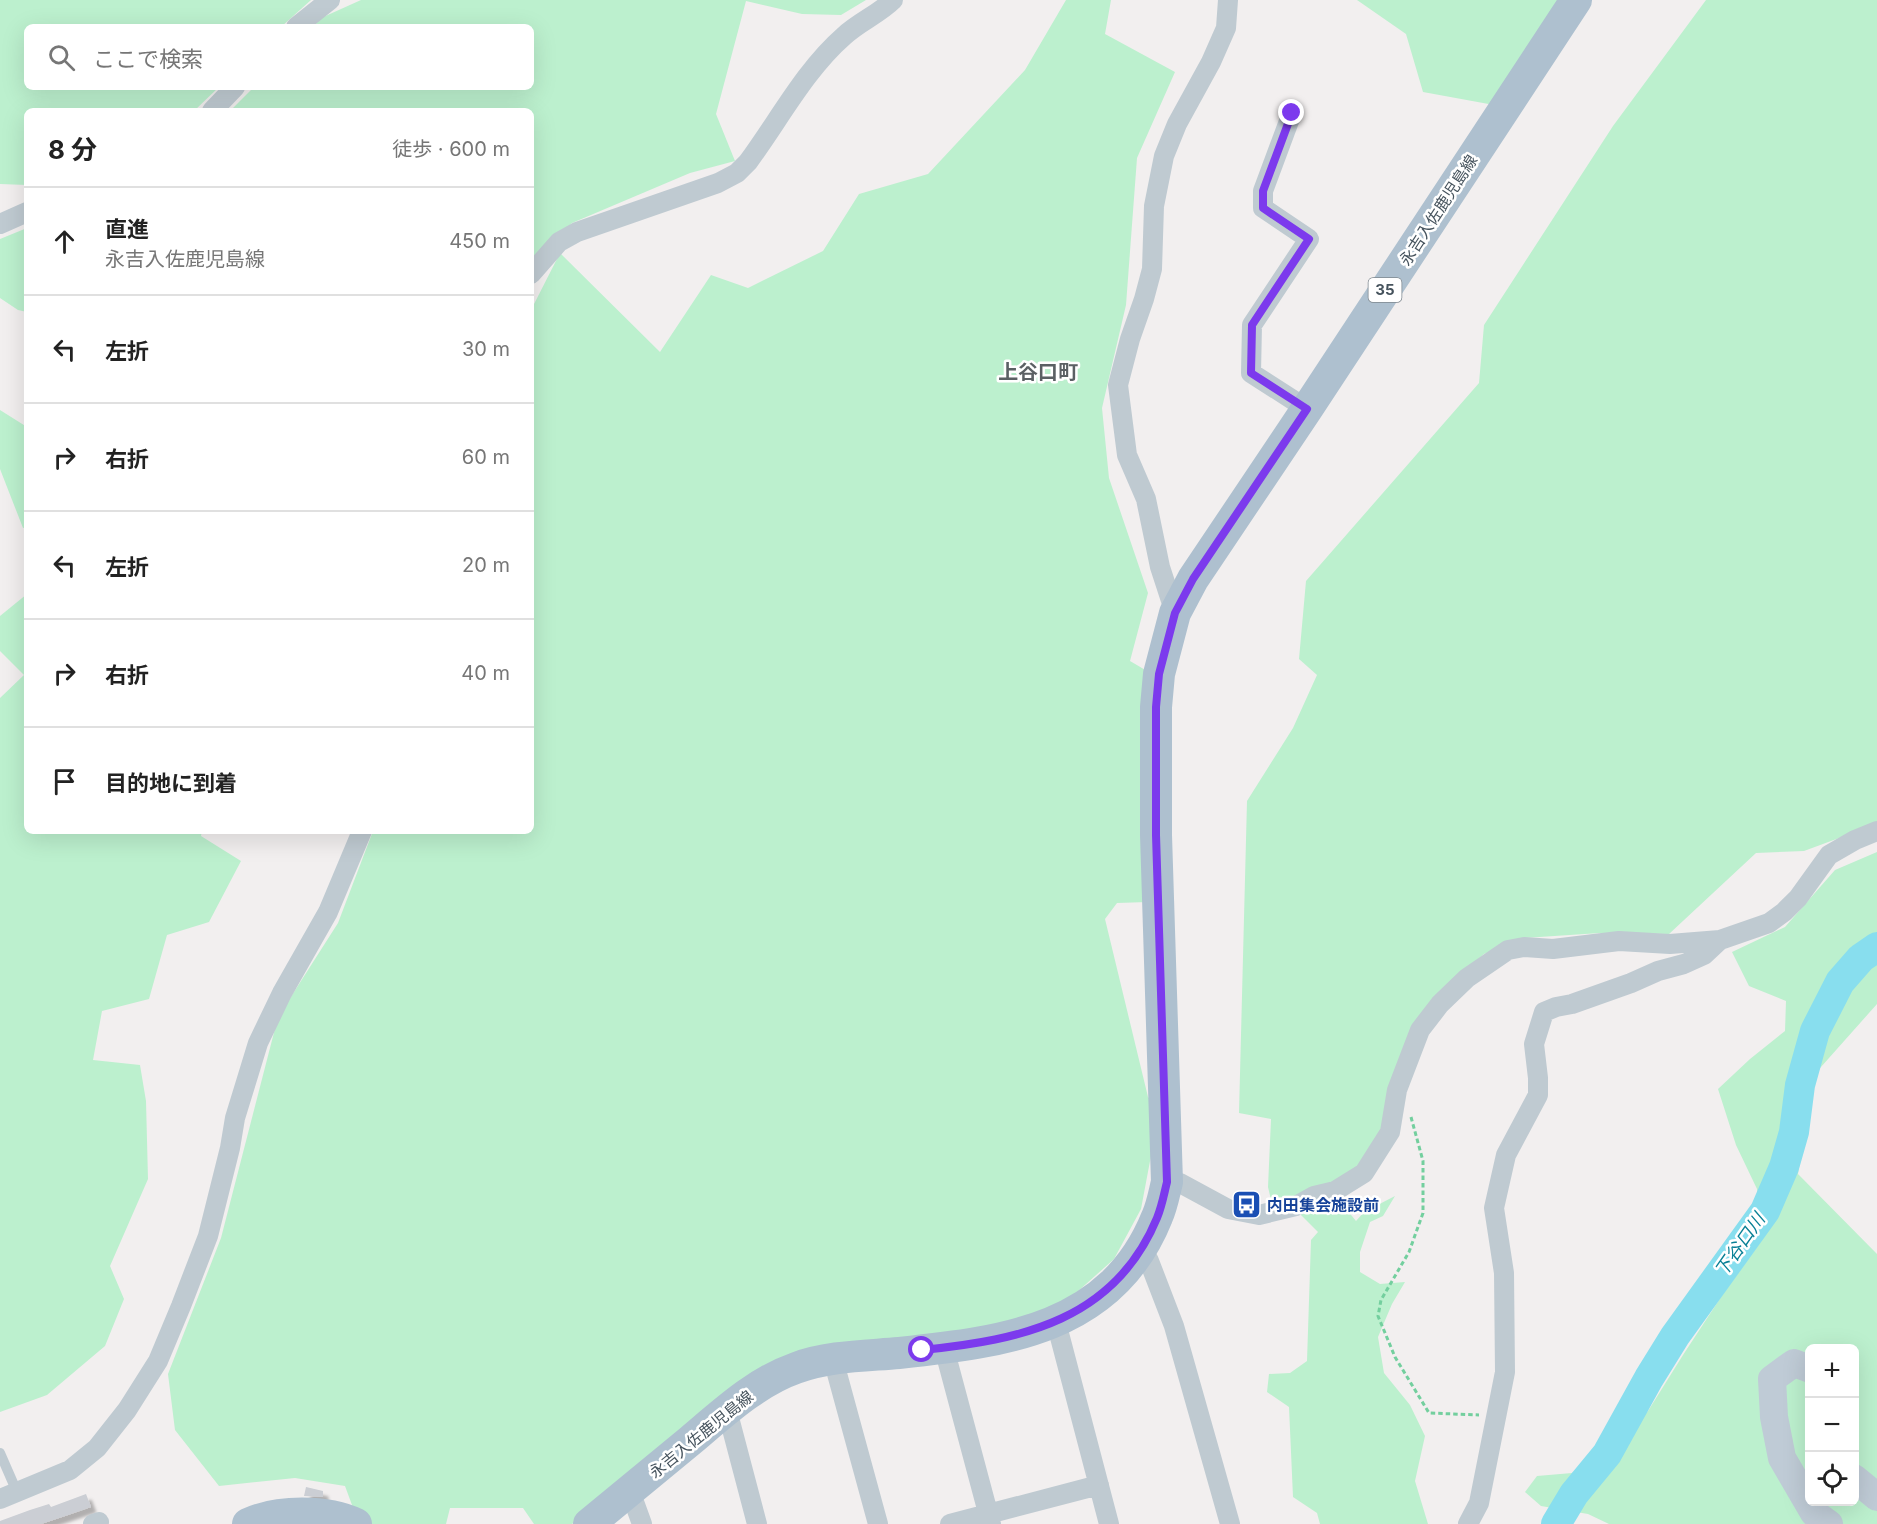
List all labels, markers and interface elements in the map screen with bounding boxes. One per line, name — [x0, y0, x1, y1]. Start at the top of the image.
search box — [24, 24, 534, 90]
icon: search — [45, 41, 78, 74]
text: ここで検索 — [93, 46, 203, 72]
route end — [1278, 99, 1304, 125]
text: 8 分 — [48, 134, 97, 165]
text: 徒歩 · 600 m — [392, 137, 510, 161]
street label: 永吉入佐鹿児島線 — [1395, 151, 1481, 269]
text: 直進 — [105, 216, 149, 242]
icon: ahead — [48, 225, 81, 258]
text: 450 m — [449, 229, 510, 253]
text: 永吉入佐鹿児島線 — [105, 247, 265, 271]
road number: 35 — [1368, 278, 1402, 302]
icon: left — [48, 333, 81, 366]
text: 30 m — [462, 337, 510, 361]
text: 左折 — [105, 338, 149, 364]
district label: 上谷口町 — [998, 360, 1078, 384]
icon: right — [48, 441, 81, 474]
text: 60 m — [462, 445, 510, 469]
text: 右折 — [105, 446, 149, 472]
icon: left — [48, 549, 81, 582]
text: 20 m — [462, 553, 510, 577]
text: 左折 — [105, 554, 149, 580]
icon: right — [48, 657, 81, 690]
text: 40 m — [461, 661, 510, 685]
text: 右折 — [105, 662, 149, 688]
icon: arrive — [48, 765, 81, 798]
text: 目的地に到着 — [105, 770, 237, 796]
bus stop icon: 内田集会施設前 — [1230, 1189, 1262, 1221]
place label: 内田集会施設前 — [1267, 1195, 1379, 1215]
water label: 下谷口川 — [1710, 1208, 1770, 1280]
route start — [908, 1336, 934, 1362]
map controls — [1805, 1344, 1859, 1506]
button: + — [1805, 1344, 1859, 1398]
street label: 永吉入佐鹿児島線 — [645, 1386, 757, 1482]
button: − — [1805, 1398, 1859, 1452]
button: locate — [1805, 1452, 1859, 1506]

